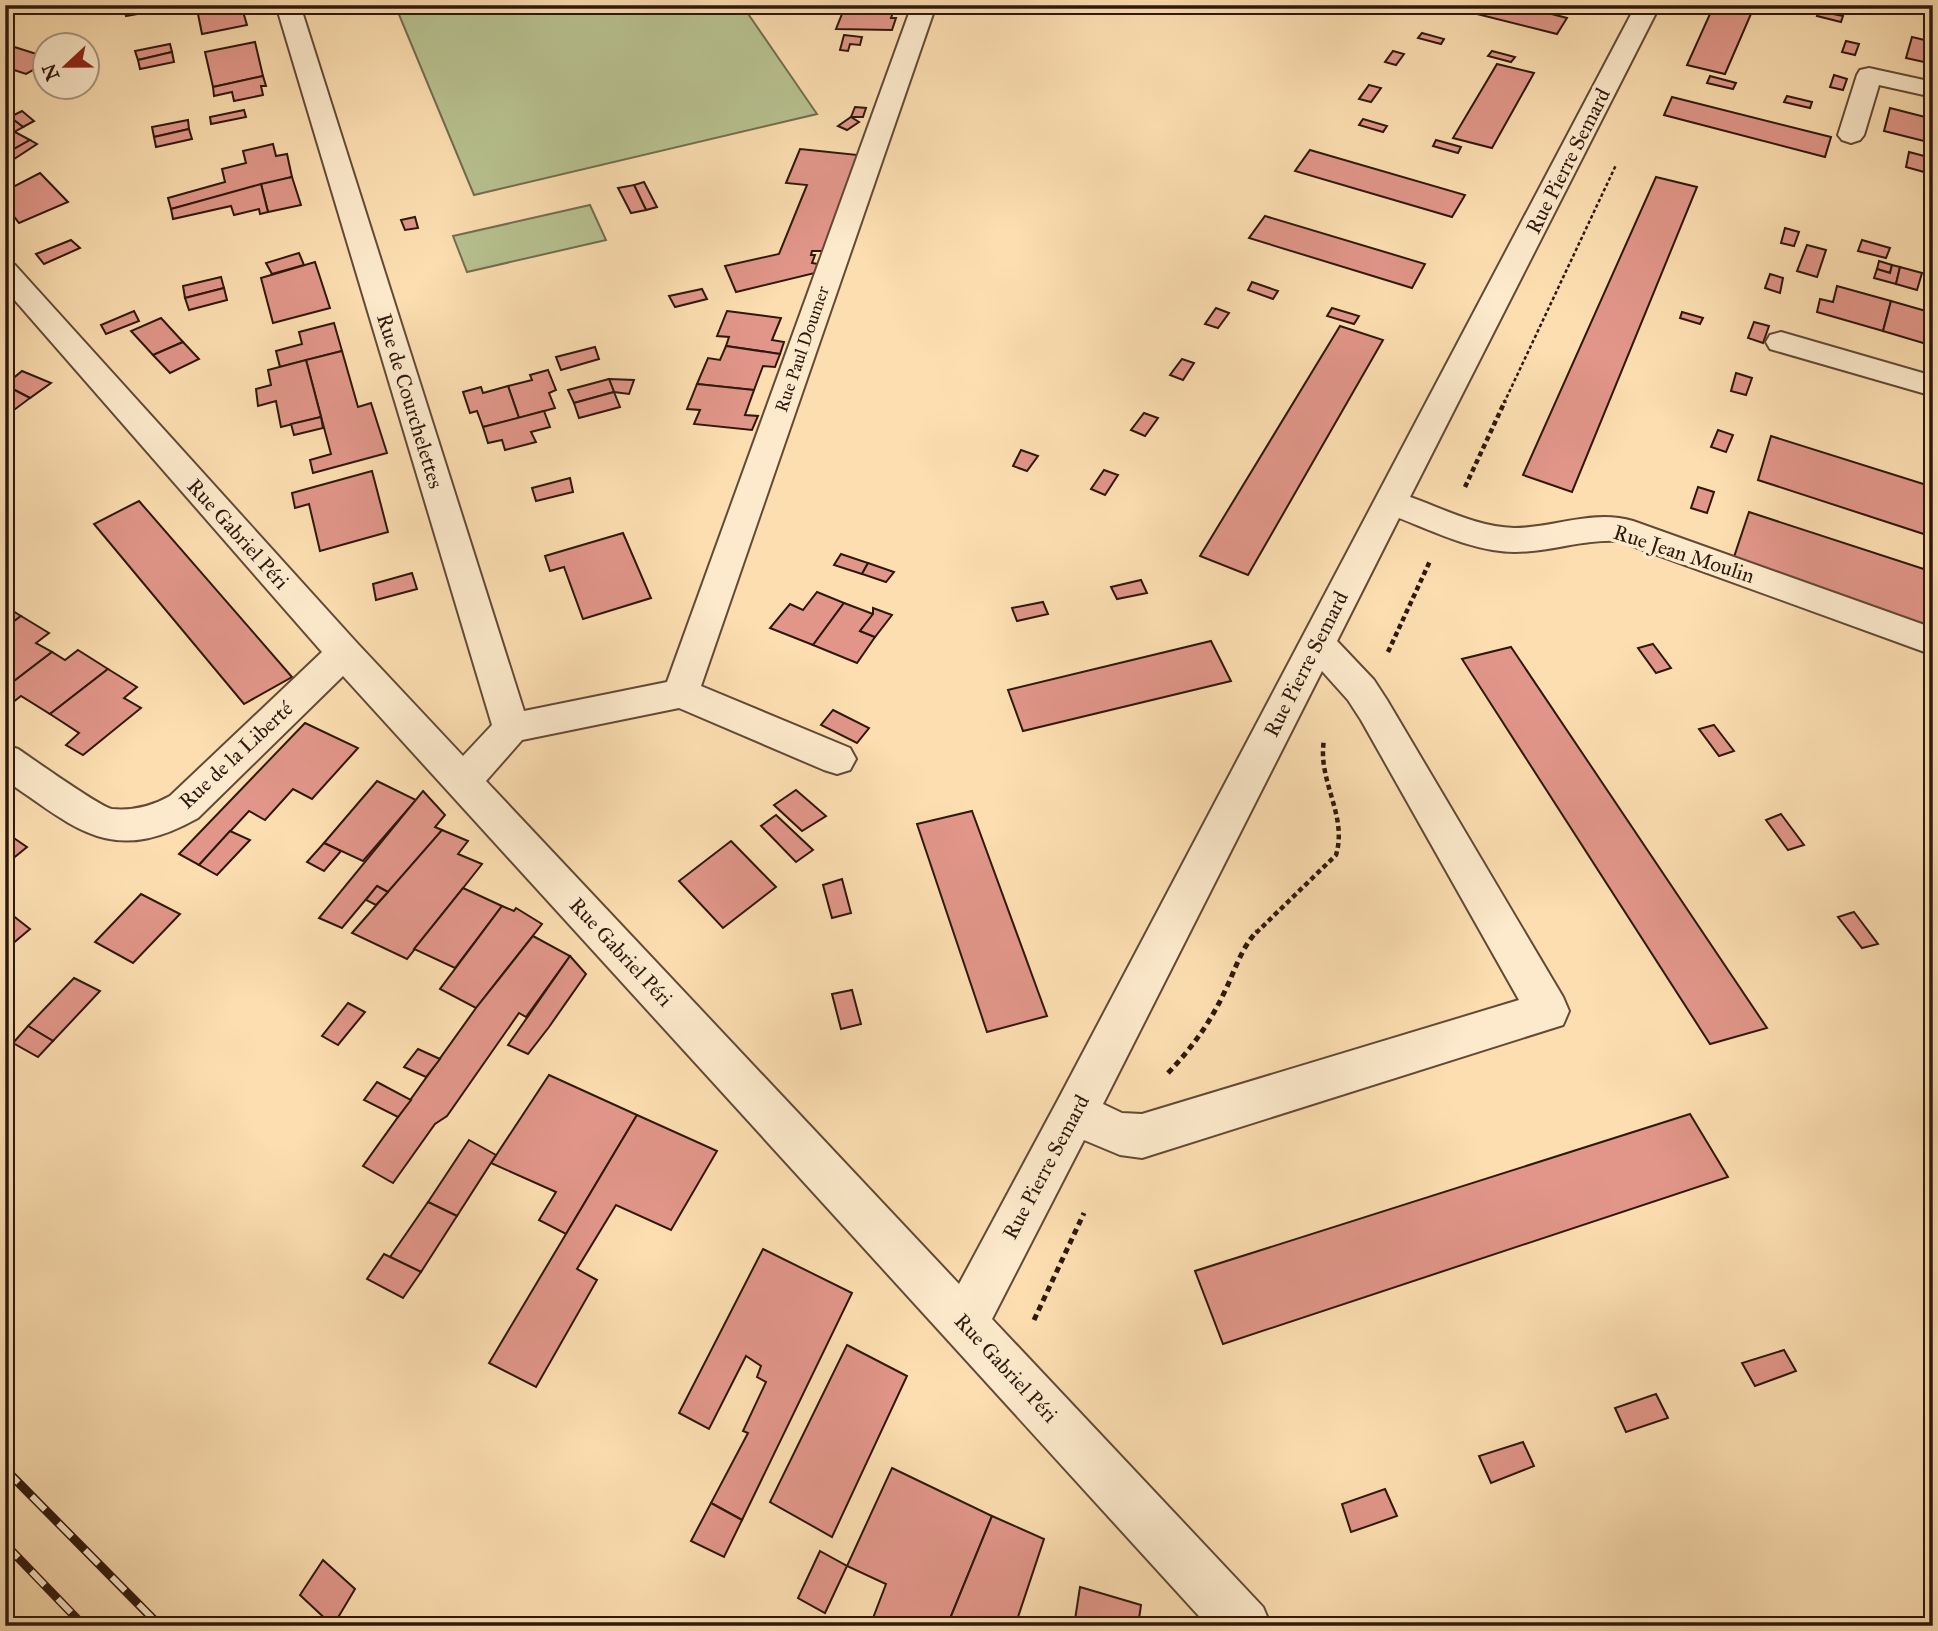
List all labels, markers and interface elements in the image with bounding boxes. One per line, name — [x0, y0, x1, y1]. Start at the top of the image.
north arrow — [32, 32, 102, 102]
text: N — [37, 60, 64, 84]
street label: Rue Pierre Semard — [1520, 83, 1616, 238]
street label: Rue Paul Doumer — [770, 283, 834, 415]
street label: Rue de Courchelettes — [371, 310, 449, 492]
street label: Rue Gabriel Péri — [182, 473, 295, 595]
street label: Rue Jean Moulin — [1610, 519, 1758, 589]
street label: Rue Pierre Semard — [1258, 586, 1354, 741]
street label: Rue de la Liberté — [174, 695, 298, 814]
street label: Rue Gabriel Péri — [564, 892, 678, 1012]
street label: Rue Pierre Semard — [997, 1090, 1095, 1244]
street label: Rue Gabriel Péri — [949, 1308, 1063, 1428]

